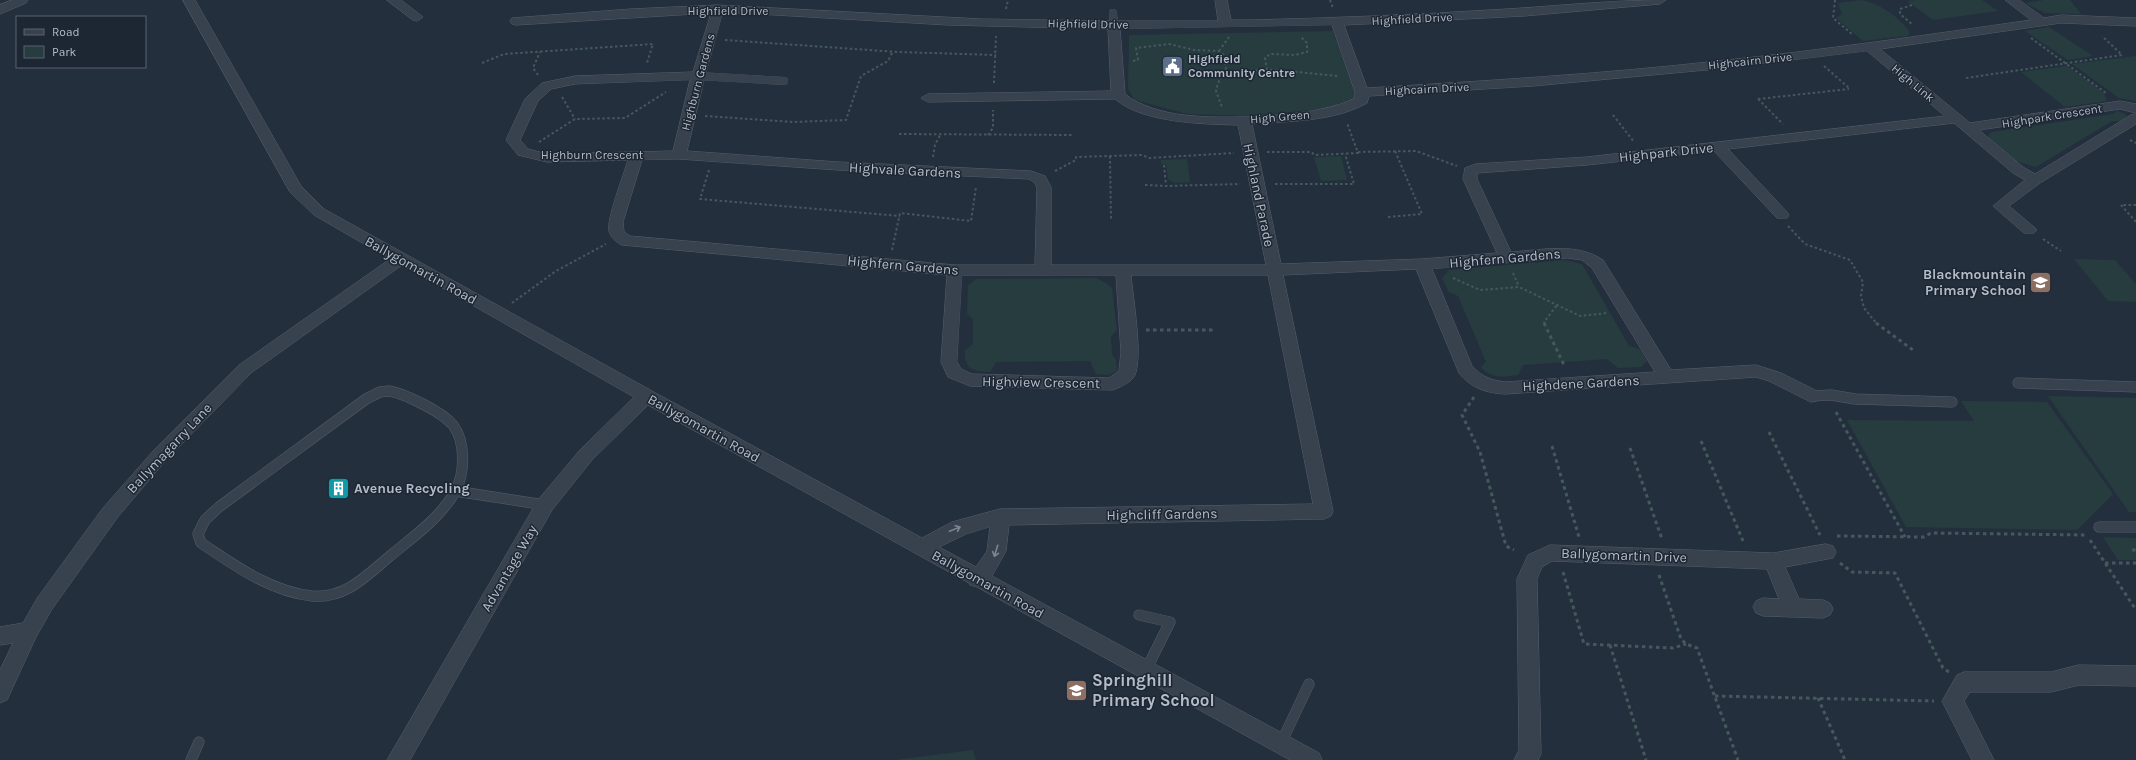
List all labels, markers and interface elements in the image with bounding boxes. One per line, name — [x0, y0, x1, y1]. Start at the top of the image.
street label: Highfield Drive — [688, 4, 768, 18]
street label: Highfield Drive — [1371, 10, 1453, 28]
legend — [16, 16, 146, 68]
street label: Highfield Drive — [1047, 16, 1129, 32]
text: Road — [52, 25, 80, 39]
street label: Highburn Gardens — [678, 32, 718, 132]
text: Park — [52, 45, 77, 59]
street label: Highcairn Drive — [1707, 50, 1793, 72]
place label: Highfield Community Centre — [1188, 52, 1295, 80]
public building icon: Highfield Community Centre — [1159, 53, 1185, 79]
street label: High Link — [1889, 61, 1937, 105]
street label: Highcairn Drive — [1384, 80, 1470, 98]
street label: Highpark Crescent — [2001, 101, 2104, 131]
street label: High Green — [1249, 107, 1311, 127]
street label: Highpark Drive — [1618, 139, 1714, 166]
street label: Highland Parade — [1239, 142, 1278, 248]
street label: Highburn Crescent — [541, 148, 644, 162]
street label: Highvale Gardens — [849, 159, 961, 182]
street label: Ballygomartin Road — [362, 233, 480, 308]
street label: Highfern Gardens — [1449, 245, 1561, 272]
street label: Highfern Gardens — [847, 252, 959, 279]
place label: Blackmountain Primary School — [1923, 266, 2026, 299]
school or university icon: Blackmountain Primary School — [2028, 269, 2054, 295]
street label: Highdene Gardens — [1522, 372, 1640, 395]
street label: Highview Crescent — [982, 373, 1100, 392]
street label: Ballygomartin Road — [645, 391, 763, 466]
street label: Ballymagarry Lane — [123, 400, 215, 497]
building icon: Avenue Recycling — [326, 475, 352, 501]
place label: Avenue Recycling — [354, 480, 470, 497]
street label: Highcliff Gardens — [1106, 505, 1218, 524]
street label: Advantage Way — [478, 521, 541, 615]
one-way arrow — [949, 524, 961, 532]
one-way arrow — [992, 544, 999, 557]
street label: Ballygomartin Drive — [1561, 545, 1687, 566]
street label: Ballygomartin Road — [929, 547, 1047, 622]
place label: Springhill Primary School — [1092, 670, 1215, 710]
school or university icon: Springhill Primary School — [1064, 677, 1090, 703]

